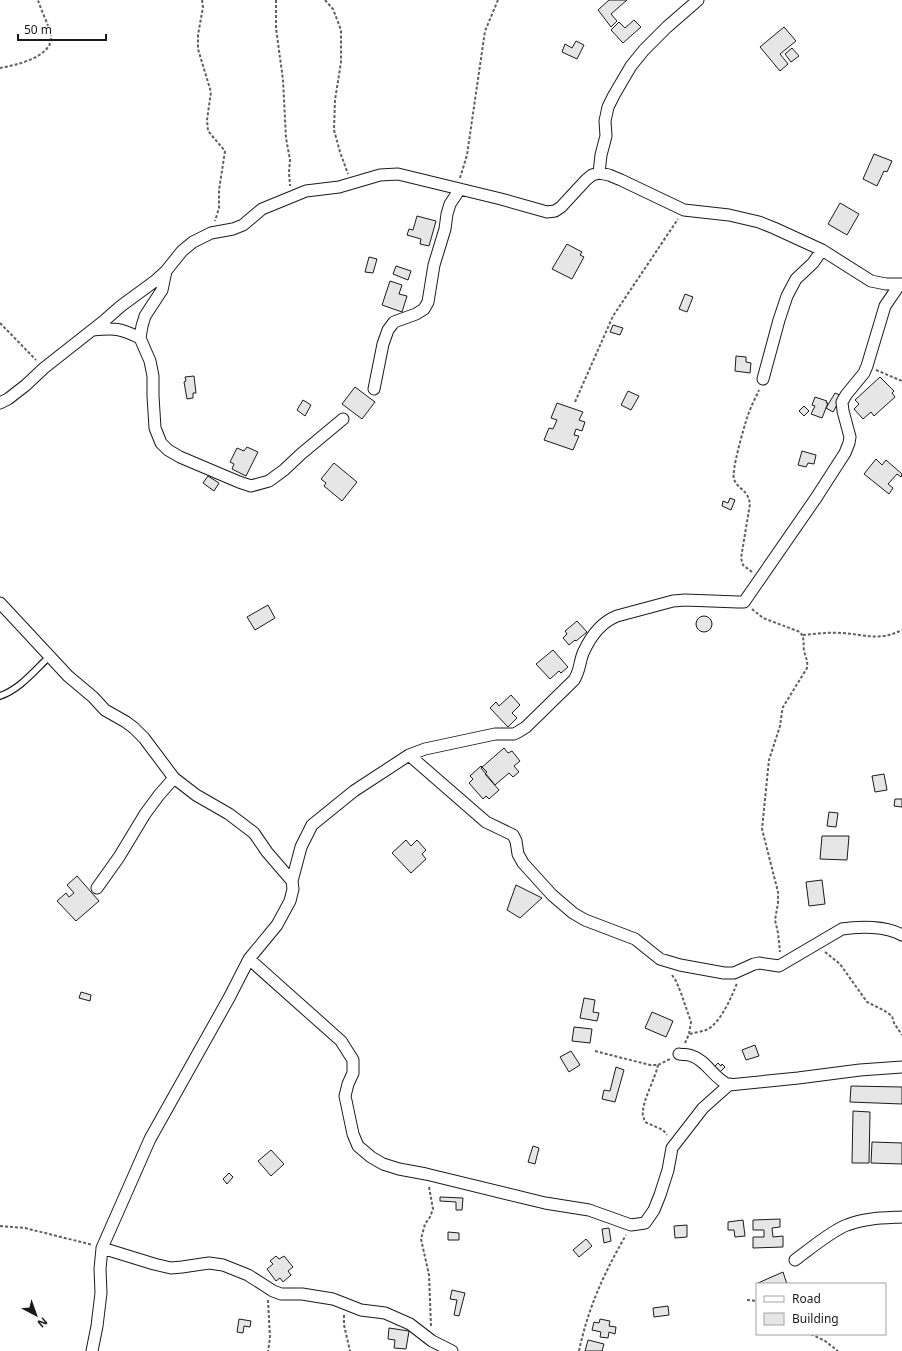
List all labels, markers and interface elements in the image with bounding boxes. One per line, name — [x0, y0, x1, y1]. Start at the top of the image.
scale bar — [18, 16, 106, 42]
text: 50 m — [24, 21, 52, 38]
legend — [756, 1283, 886, 1335]
text: Road — [792, 1290, 821, 1307]
north arrow — [16, 1295, 56, 1335]
text: Building — [792, 1310, 839, 1327]
text: N — [35, 1314, 51, 1332]

